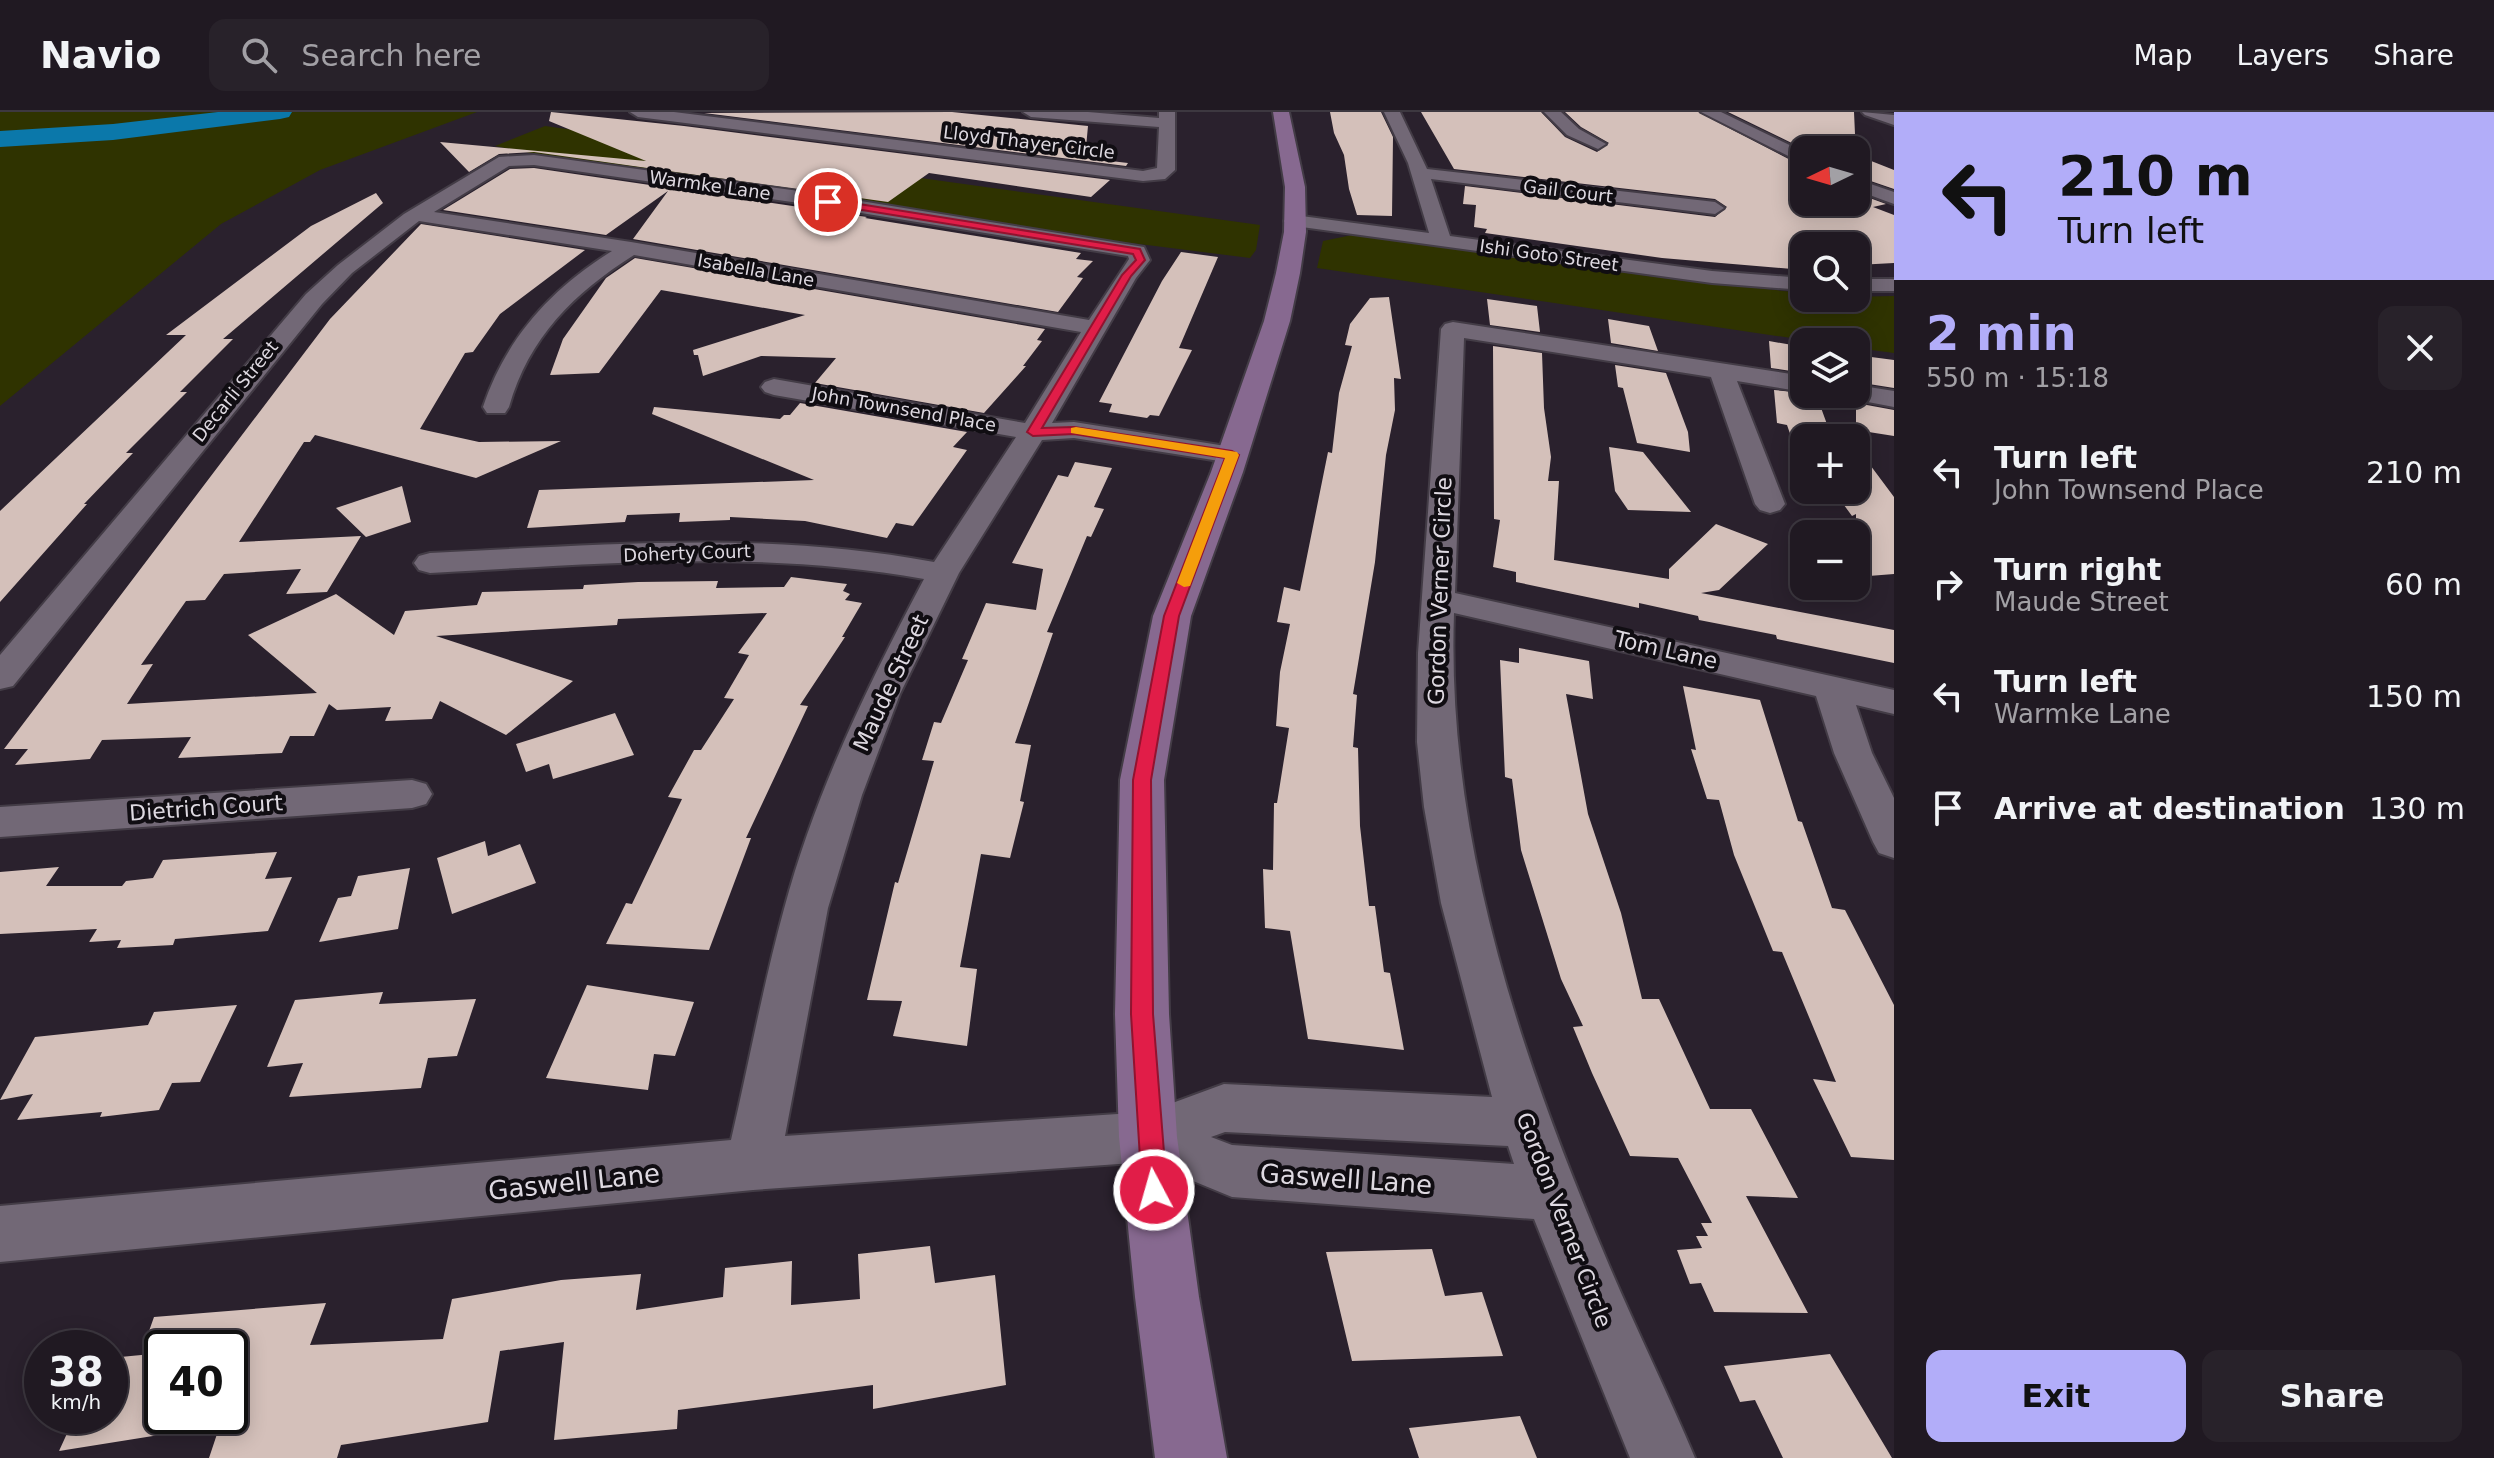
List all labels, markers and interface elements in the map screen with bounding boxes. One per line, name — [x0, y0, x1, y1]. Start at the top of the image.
search box — [209, 19, 769, 91]
text: Navio — [40, 33, 161, 77]
icon: search — [237, 33, 281, 77]
text: Search here — [301, 38, 482, 73]
text: Map — [2133, 39, 2193, 72]
text: Layers — [2237, 39, 2329, 72]
text: Share — [2373, 39, 2454, 72]
street label: Lloyd Thayer Circle — [942, 121, 1116, 163]
north arrow — [1790, 136, 1870, 216]
map controls — [1790, 136, 1870, 600]
text: 210 m — [2058, 143, 2253, 208]
icon: left — [1926, 144, 2030, 248]
street label: Warmke Lane — [648, 166, 772, 204]
pin — [794, 168, 862, 236]
street label: Gail Court — [1522, 175, 1614, 207]
icon: arrive — [806, 180, 850, 224]
text: Turn left — [2058, 210, 2204, 251]
button: search — [1790, 232, 1870, 312]
street label: Ishi Goto Street — [1478, 235, 1620, 275]
street label: Isabella Lane — [696, 249, 816, 291]
text: 2 min — [1926, 305, 2077, 361]
button: close — [2378, 306, 2462, 390]
button: layers — [1790, 328, 1870, 408]
street label: Decarli Street — [188, 336, 282, 446]
text: 550 m · 15:18 — [1926, 363, 2109, 393]
street label: John Townsend Place — [809, 382, 998, 436]
button: + — [1790, 424, 1870, 504]
text: Turn left — [1994, 440, 2137, 475]
icon: left — [1926, 450, 1970, 494]
text: 210 m — [2366, 455, 2462, 490]
text: John Townsend Place — [1994, 475, 2264, 505]
street label: Gordon Verner Circle — [1424, 476, 1456, 706]
button: − — [1790, 520, 1870, 600]
street label: Doherty Court — [623, 540, 751, 566]
text: Turn right — [1994, 552, 2161, 587]
icon: right — [1926, 562, 1970, 606]
text: 60 m — [2385, 567, 2462, 602]
text: Maude Street — [1994, 587, 2169, 617]
street label: Maude Street — [848, 610, 934, 755]
street label: Tom Lane — [1611, 626, 1720, 674]
text: Turn left — [1994, 664, 2137, 699]
icon: left — [1926, 674, 1970, 718]
text: 150 m — [2366, 679, 2462, 714]
text: Warmke Lane — [1994, 699, 2171, 729]
icon: arrive — [1926, 786, 1970, 830]
street label: Dietrich Court — [128, 790, 284, 826]
text: Arrive at destination — [1994, 791, 2345, 826]
text: 130 m — [2369, 791, 2465, 826]
street label: Gordon Verner Circle — [1511, 1109, 1617, 1331]
position arrow — [1112, 1148, 1196, 1232]
street label: Gaswell Lane — [487, 1158, 661, 1206]
street label: Gaswell Lane — [1259, 1158, 1433, 1200]
speed limit sign: 40 — [144, 1330, 248, 1434]
text: 38 — [48, 1349, 104, 1395]
button: Exit — [1926, 1350, 2186, 1442]
button: Share — [2202, 1350, 2462, 1442]
text: km/h — [51, 1390, 101, 1414]

